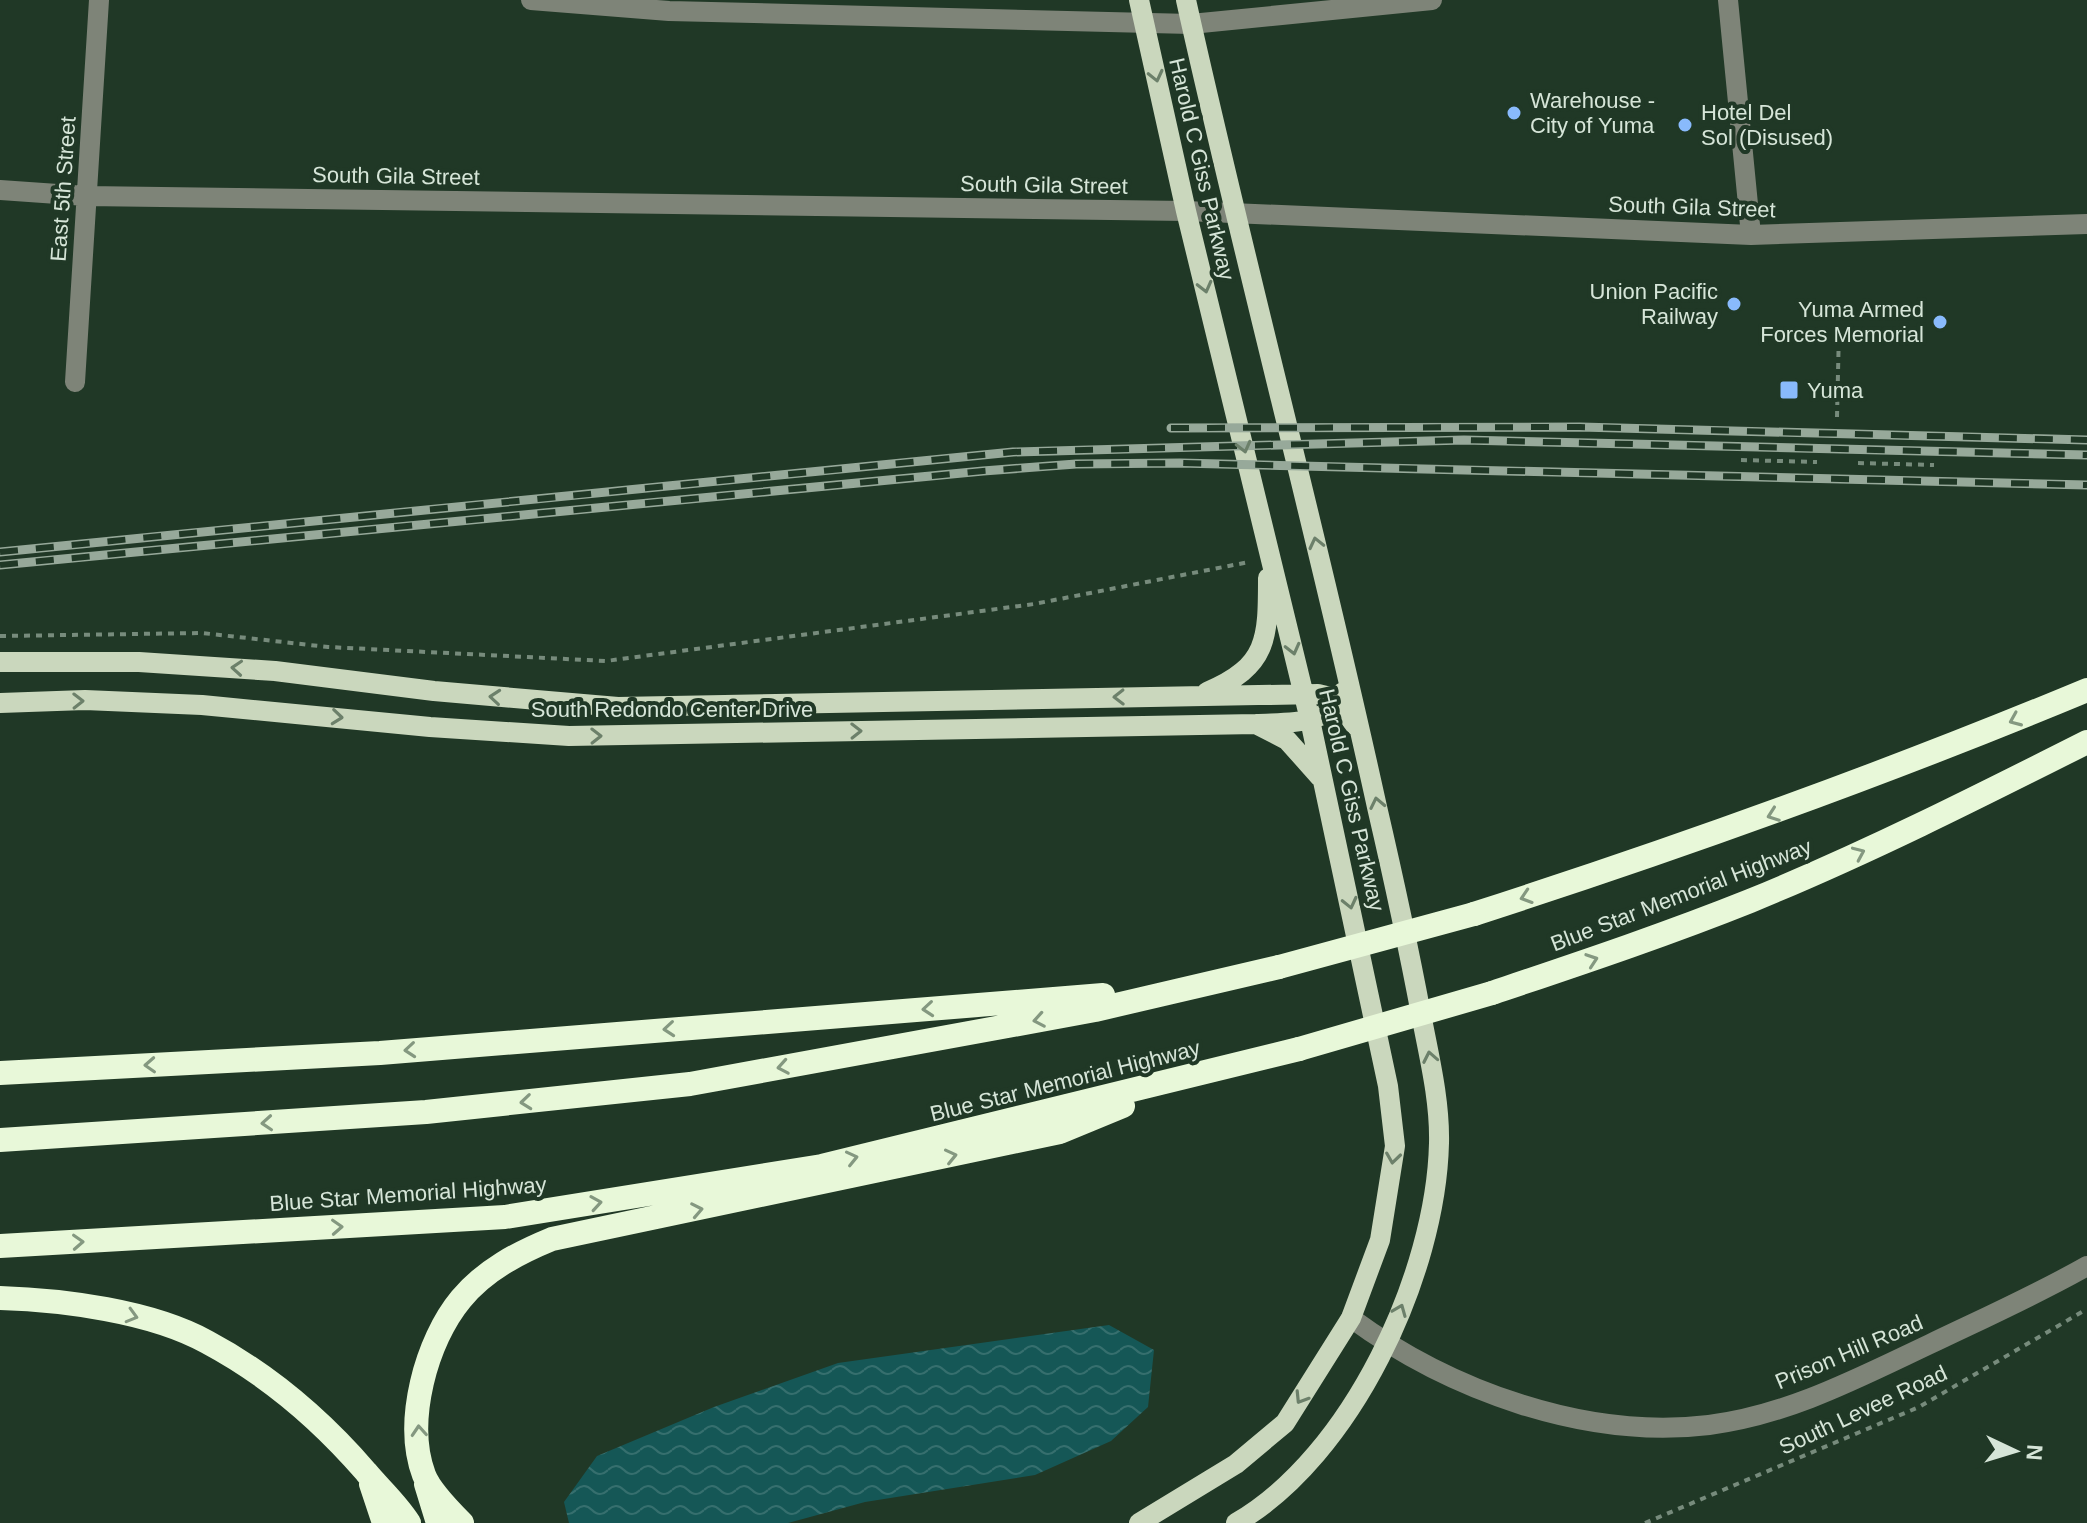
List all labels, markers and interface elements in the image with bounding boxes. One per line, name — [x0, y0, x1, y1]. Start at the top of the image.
street label: Harold C Giss Parkway — [1164, 55, 1240, 283]
one-way arrow — [1146, 69, 1163, 83]
place label: Warehouse - City of Yuma — [1530, 88, 1655, 138]
place label: Hotel Del Sol (Disused) — [1701, 100, 1833, 150]
marker: Warehouse - City of Yuma — [1505, 104, 1523, 122]
street label: East 5th Street — [45, 116, 81, 262]
marker: Hotel Del Sol (Disused) — [1676, 116, 1694, 134]
street label: South Gila Street — [312, 162, 480, 190]
street label: South Gila Street — [960, 171, 1128, 199]
street label: South Gila Street — [1608, 192, 1776, 222]
place label: Union Pacific Railway — [1590, 279, 1718, 329]
one-way arrow — [1196, 280, 1213, 294]
marker: Union Pacific Railway — [1725, 295, 1743, 313]
place label: Yuma Armed Forces Memorial — [1760, 297, 1924, 347]
marker: Yuma Armed Forces Memorial — [1931, 313, 1949, 331]
place label: Yuma — [1807, 378, 1864, 403]
marker: Yuma — [1778, 379, 1800, 401]
one-way arrow — [1235, 440, 1252, 453]
one-way arrow — [1309, 536, 1326, 550]
one-way arrow — [1284, 642, 1301, 655]
one-way arrow — [230, 660, 243, 677]
street label: Harold C Giss Parkway — [1314, 686, 1390, 914]
one-way arrow — [1112, 688, 1125, 706]
one-way arrow — [489, 689, 502, 706]
one-way arrow — [72, 692, 85, 710]
street label: South Redondo Center Drive — [531, 697, 813, 722]
one-way arrow — [331, 709, 344, 726]
one-way arrow — [2009, 711, 2023, 727]
one-way arrow — [850, 722, 863, 740]
one-way arrow — [590, 727, 603, 745]
one-way arrow — [1369, 797, 1386, 810]
one-way arrow — [1767, 805, 1781, 821]
street label: Blue Star Memorial Highway — [1547, 834, 1815, 956]
one-way arrow — [1851, 847, 1866, 863]
one-way arrow — [1520, 888, 1533, 904]
one-way arrow — [1341, 895, 1358, 909]
one-way arrow — [1584, 953, 1598, 969]
one-way arrow — [921, 1000, 934, 1017]
one-way arrow — [1032, 1011, 1046, 1028]
one-way arrow — [662, 1021, 675, 1038]
street label: Blue Star Memorial Highway — [927, 1035, 1203, 1127]
one-way arrow — [403, 1041, 416, 1058]
one-way arrow — [1422, 1051, 1439, 1064]
one-way arrow — [143, 1056, 156, 1073]
one-way arrow — [777, 1058, 790, 1075]
one-way arrow — [519, 1093, 532, 1110]
one-way arrow — [260, 1114, 273, 1131]
one-way arrow — [944, 1148, 958, 1165]
one-way arrow — [845, 1151, 859, 1168]
one-way arrow — [1385, 1151, 1402, 1165]
street label: Blue Star Memorial Highway — [269, 1172, 547, 1216]
one-way arrow — [589, 1195, 603, 1212]
one-way arrow — [690, 1202, 704, 1219]
one-way arrow — [331, 1219, 344, 1236]
one-way arrow — [72, 1233, 85, 1250]
one-way arrow — [1390, 1304, 1407, 1318]
one-way arrow — [125, 1307, 139, 1323]
street label: Prison Hill Road — [1772, 1310, 1926, 1394]
street label: South Levee Road — [1775, 1360, 1951, 1460]
one-way arrow — [1296, 1389, 1311, 1403]
north arrow — [1975, 1411, 2055, 1491]
one-way arrow — [411, 1424, 428, 1437]
text: N — [2021, 1444, 2047, 1461]

